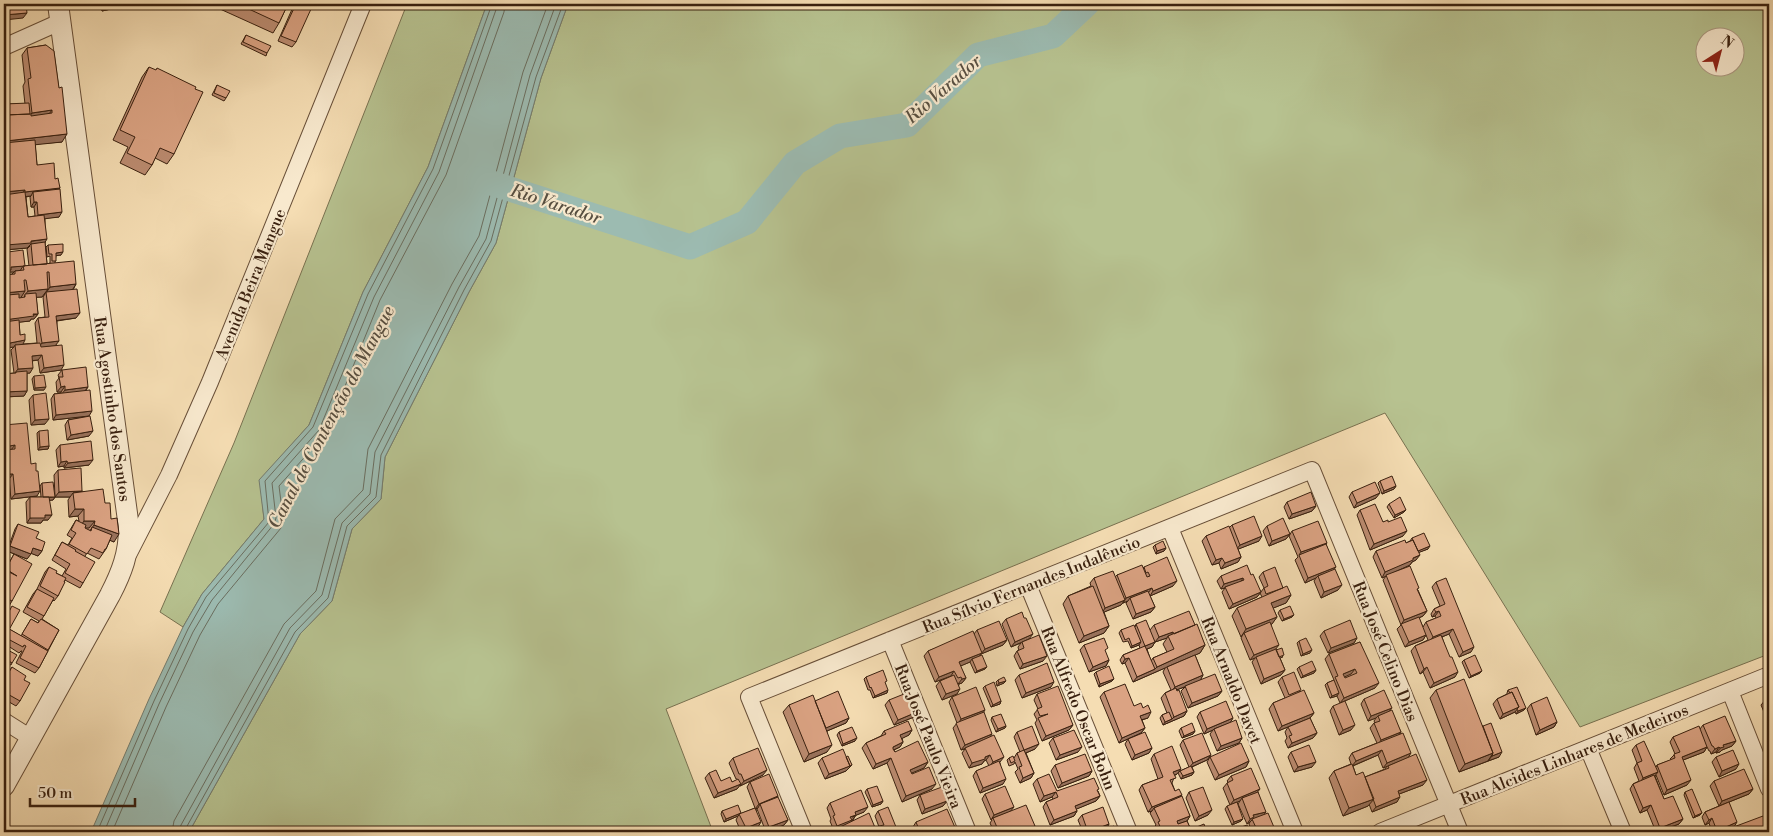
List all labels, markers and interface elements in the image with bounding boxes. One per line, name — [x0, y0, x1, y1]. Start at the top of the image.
north arrow — [1696, 28, 1746, 78]
text: N — [1717, 32, 1737, 53]
water label: Rio Varador — [899, 50, 987, 130]
water label: Rio Varador — [507, 179, 605, 230]
street label: Avenida Beira Mangue — [211, 206, 290, 364]
water label: Canal de Contenção do Mangue — [263, 301, 400, 533]
street label: Rua Agostinho dos Santos — [89, 315, 135, 503]
street label: Rua Sílvio Fernandes Indalêncio — [919, 532, 1143, 638]
street label: Rua José Celino Dias — [1348, 578, 1422, 724]
street label: Rua Arnaldo Davet — [1196, 614, 1266, 747]
street label: Rua Alfredo Oscar Bohn — [1036, 624, 1120, 793]
street label: Rua José Paulo Vieira — [890, 661, 967, 812]
street label: Rua Alcides Linhares de Medeiros — [1457, 700, 1691, 810]
scale bar — [30, 776, 135, 808]
text: 50 m — [38, 784, 72, 803]

